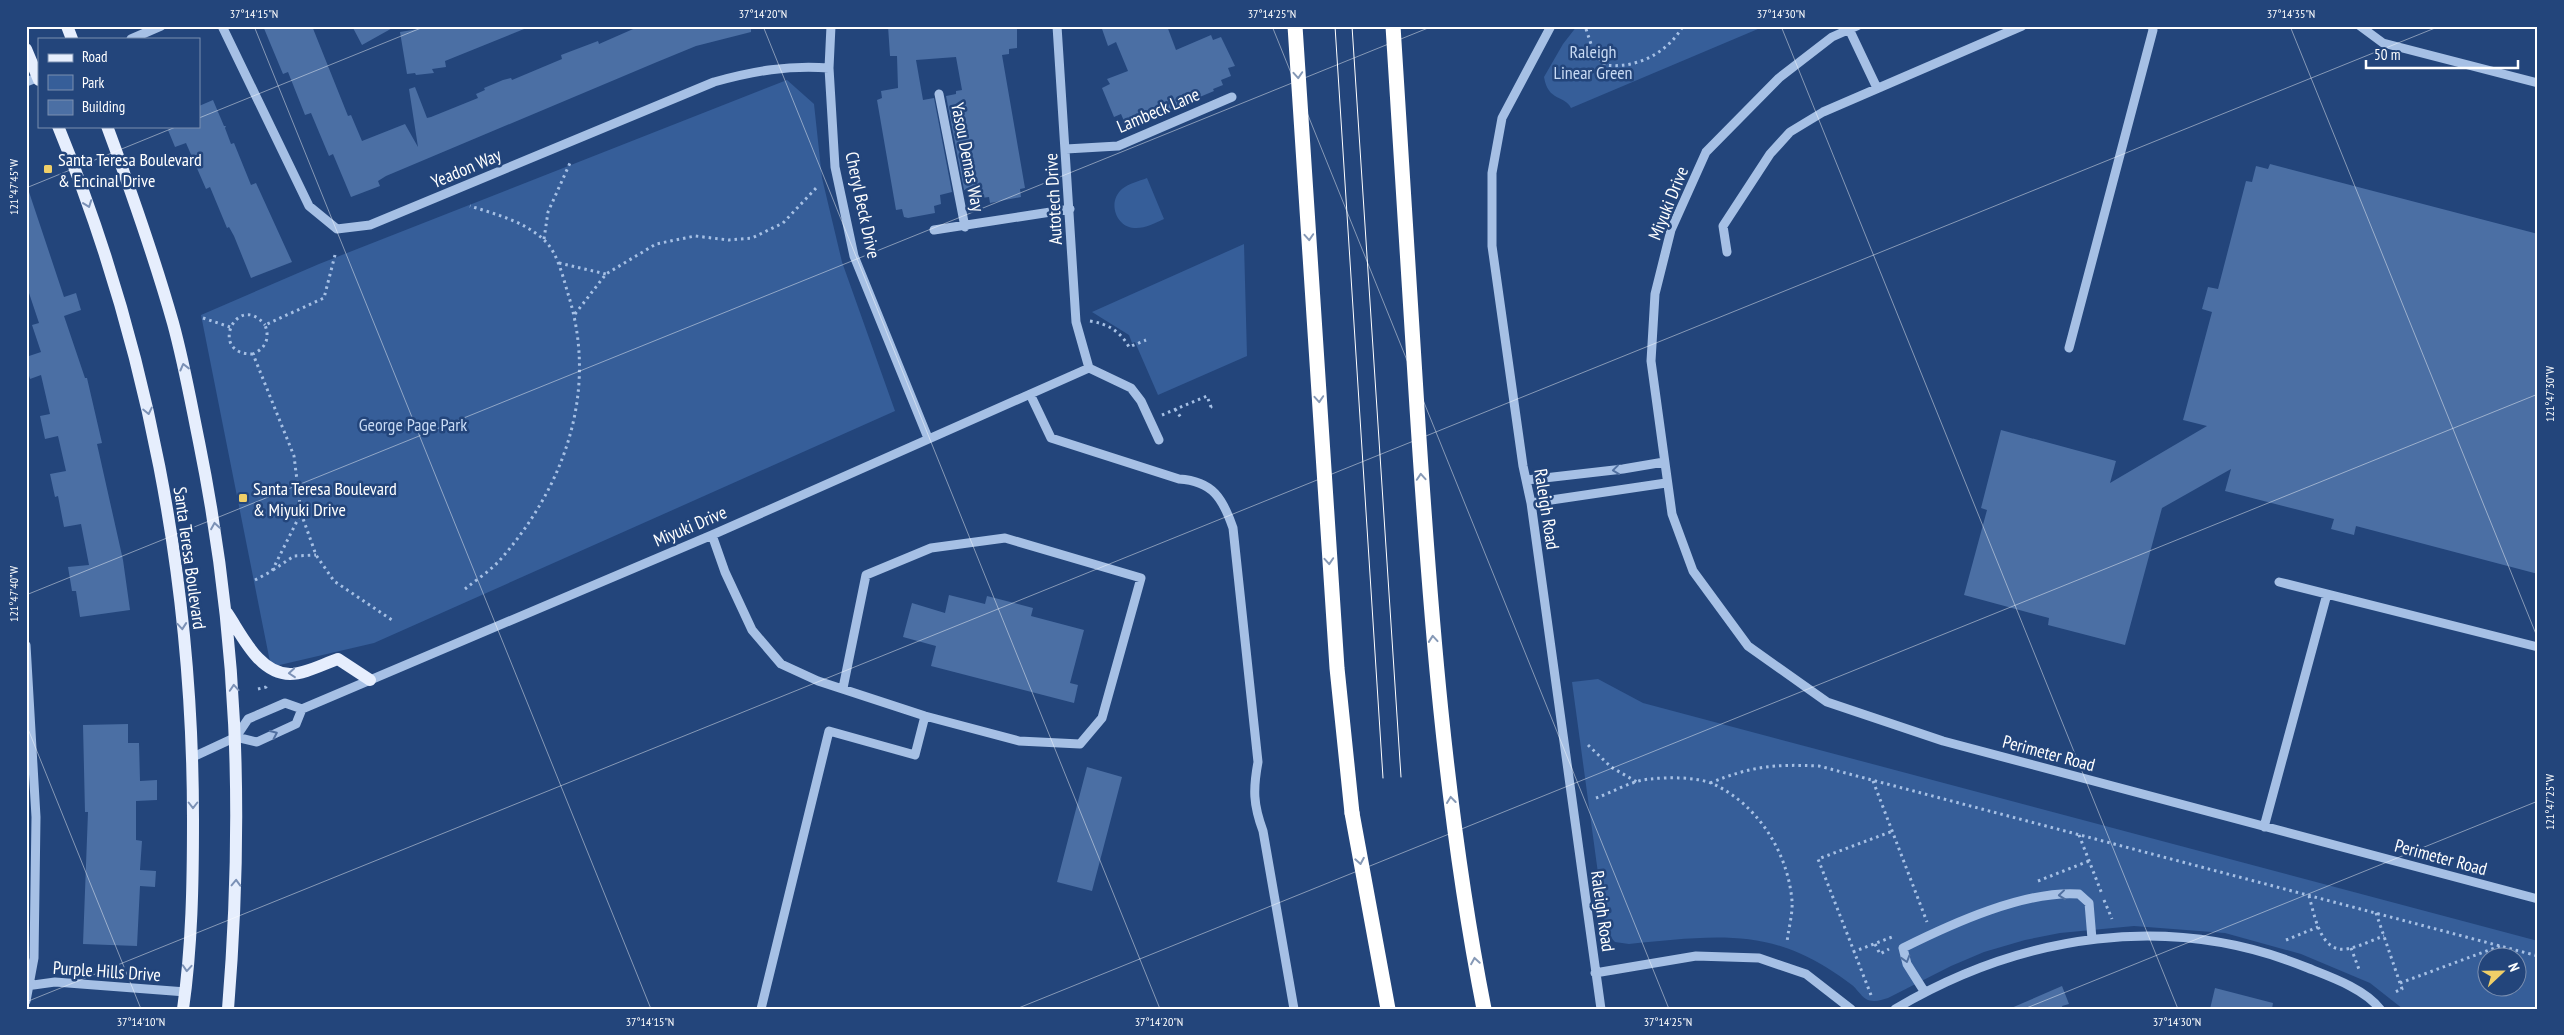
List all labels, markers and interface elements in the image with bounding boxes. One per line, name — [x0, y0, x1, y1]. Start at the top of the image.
text: 37°14'15"N — [230, 6, 278, 21]
text: 37°14'20"N — [739, 6, 787, 21]
text: 37°14'25"N — [1248, 6, 1296, 21]
text: 37°14'30"N — [1757, 6, 1805, 21]
text: 37°14'35"N — [2267, 6, 2315, 21]
legend — [38, 38, 200, 128]
scale bar — [2366, 38, 2519, 70]
park label: Raleigh Linear Green — [1553, 40, 1633, 84]
text: 50 m — [2374, 45, 2400, 64]
text: Road — [82, 47, 108, 66]
one-way arrow — [1292, 71, 1303, 79]
text: Park — [82, 73, 104, 92]
street label: Lambeck Lane — [1113, 82, 1203, 138]
text: Building — [82, 97, 125, 116]
street label: Yasou Demas Way — [946, 100, 990, 214]
street label: Yeadon Way — [427, 143, 505, 193]
place label: Santa Teresa Boulevard & Encinal Drive — [58, 148, 202, 192]
street label: Cheryl Beck Drive — [840, 150, 886, 260]
street label: Autotech Drive — [1039, 153, 1067, 245]
text: 121°47'45"W — [6, 159, 21, 215]
marker: Santa Teresa Boulevard & Encinal Drive — [42, 163, 54, 175]
street label: Miyuki Drive — [1643, 163, 1693, 243]
one-way arrow — [82, 200, 92, 208]
one-way arrow — [1303, 233, 1314, 241]
one-way arrow — [179, 363, 190, 372]
text: 121°47'30"W — [2542, 366, 2557, 422]
one-way arrow — [1313, 395, 1324, 403]
one-way arrow — [142, 406, 153, 415]
park label: George Page Park — [359, 413, 467, 436]
one-way arrow — [1611, 464, 1619, 475]
street label: Raleigh Road — [1529, 467, 1565, 551]
one-way arrow — [1416, 472, 1427, 480]
place label: Santa Teresa Boulevard & Miyuki Drive — [253, 477, 397, 521]
street label: Santa Teresa Boulevard — [169, 485, 211, 631]
marker: Santa Teresa Boulevard & Miyuki Drive — [237, 492, 249, 504]
street label: Miyuki Drive — [650, 500, 730, 552]
one-way arrow — [210, 522, 221, 530]
one-way arrow — [1324, 558, 1335, 566]
text: 121°47'40"W — [6, 566, 21, 622]
one-way arrow — [177, 622, 188, 630]
one-way arrow — [1428, 634, 1439, 642]
one-way arrow — [288, 667, 296, 678]
one-way arrow — [228, 684, 239, 692]
one-way arrow — [269, 730, 278, 740]
street label: Perimeter Road — [2000, 730, 2098, 776]
text: 121°47'25"W — [2542, 774, 2557, 830]
one-way arrow — [1446, 796, 1457, 804]
one-way arrow — [188, 802, 198, 810]
street label: Perimeter Road — [2392, 834, 2490, 880]
one-way arrow — [1355, 857, 1365, 866]
street label: Raleigh Road — [1586, 869, 1620, 953]
one-way arrow — [231, 879, 241, 886]
one-way arrow — [2058, 889, 2066, 900]
north arrow — [2476, 948, 2526, 998]
one-way arrow — [1900, 954, 1910, 962]
street label: Purple Hills Drive — [52, 956, 162, 986]
one-way arrow — [1470, 956, 1481, 964]
text: N — [2504, 960, 2524, 974]
one-way arrow — [182, 964, 193, 972]
text: 37°14'10"N — [117, 1014, 165, 1029]
text: 37°14'15"N — [626, 1014, 674, 1029]
text: 37°14'20"N — [1135, 1014, 1183, 1029]
text: 37°14'25"N — [1644, 1014, 1692, 1029]
text: 37°14'30"N — [2153, 1014, 2201, 1029]

